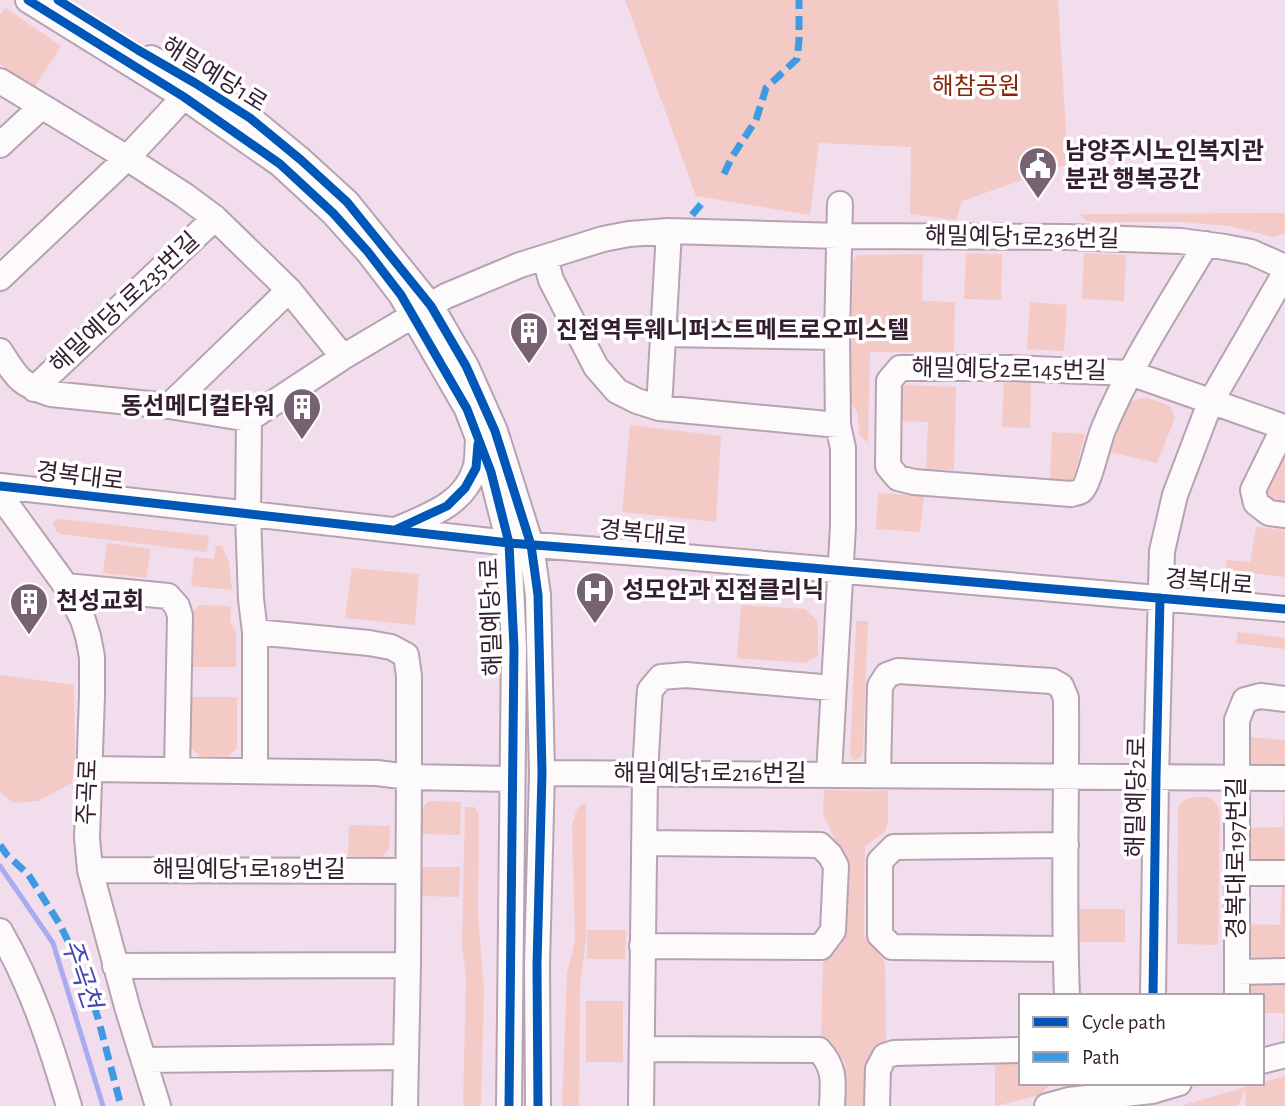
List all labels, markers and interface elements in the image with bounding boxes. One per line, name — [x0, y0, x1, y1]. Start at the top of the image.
street label: 해밀예당1로 — [157, 33, 271, 117]
park label: 해참공원 — [932, 74, 1020, 99]
place label: 남양주시노인복지관 분관 행복공간 — [1065, 138, 1264, 192]
public building icon: 남양주시노인복지관 분관 행복공간 — [1017, 145, 1059, 200]
street label: 해밀예당1로236번길 — [924, 223, 1120, 252]
street label: 해밀예당1로235번길 — [45, 227, 204, 378]
building icon: 진접역투웨니퍼스트메트로오피스텔 — [508, 310, 550, 365]
place label: 진접역투웨니퍼스트메트로오피스텔 — [556, 317, 909, 343]
street label: 해밀예당2로145번길 — [911, 355, 1107, 384]
building icon: 동선메디컬타워 — [281, 386, 323, 441]
place label: 동선메디컬타워 — [120, 393, 275, 419]
street label: 경복대로 — [35, 459, 125, 494]
street label: 경복대로 — [598, 517, 688, 550]
street label: 해밀예당1로 — [477, 557, 506, 677]
street label: 경복대로 — [1164, 566, 1254, 599]
hospital icon: 성모안과 진접클리닉 — [574, 570, 616, 625]
place label: 성모안과 진접클리닉 — [622, 577, 824, 603]
building icon: 천성교회 — [8, 581, 50, 636]
place label: 천성교회 — [56, 588, 144, 614]
street label: 해밀예당2로 — [1123, 736, 1150, 858]
street label: 주곡로 — [75, 758, 101, 826]
street label: 해밀예당1로216번길 — [613, 761, 807, 786]
street label: 경복대로197번길 — [1224, 777, 1249, 939]
street label: 해밀예당1로189번길 — [152, 857, 346, 882]
water label: 주곡천 — [57, 936, 107, 1015]
legend — [1019, 994, 1264, 1085]
text: Cycle path — [1082, 1012, 1166, 1033]
text: Path — [1082, 1047, 1120, 1068]

